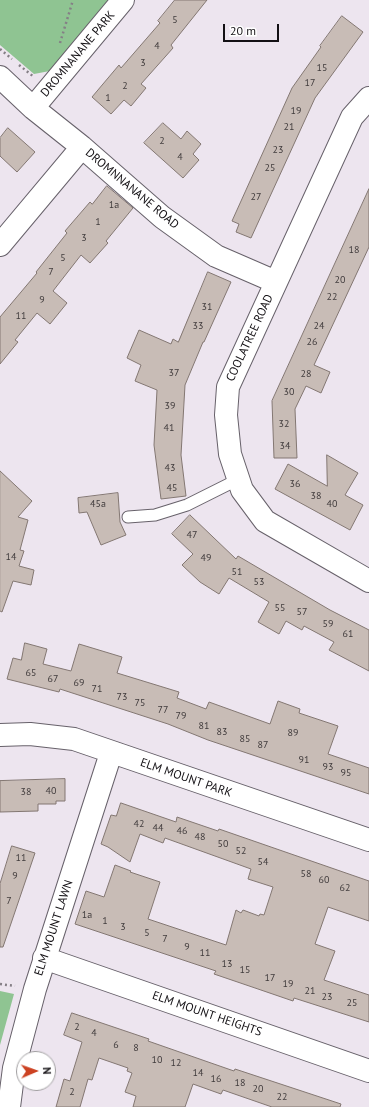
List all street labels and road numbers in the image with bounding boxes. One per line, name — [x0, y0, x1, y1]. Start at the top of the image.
street label: DROMNANANE PARK — [38, 8, 118, 100]
street label: DROMNNANANE ROAD — [82, 146, 182, 232]
street label: COOLATREE ROAD — [223, 292, 277, 384]
street label: ELM MOUNT PARK — [138, 756, 234, 800]
street label: ELM MOUNT LAWN — [32, 878, 76, 978]
street label: ELM MOUNT HEIGHTS — [150, 988, 264, 1040]

